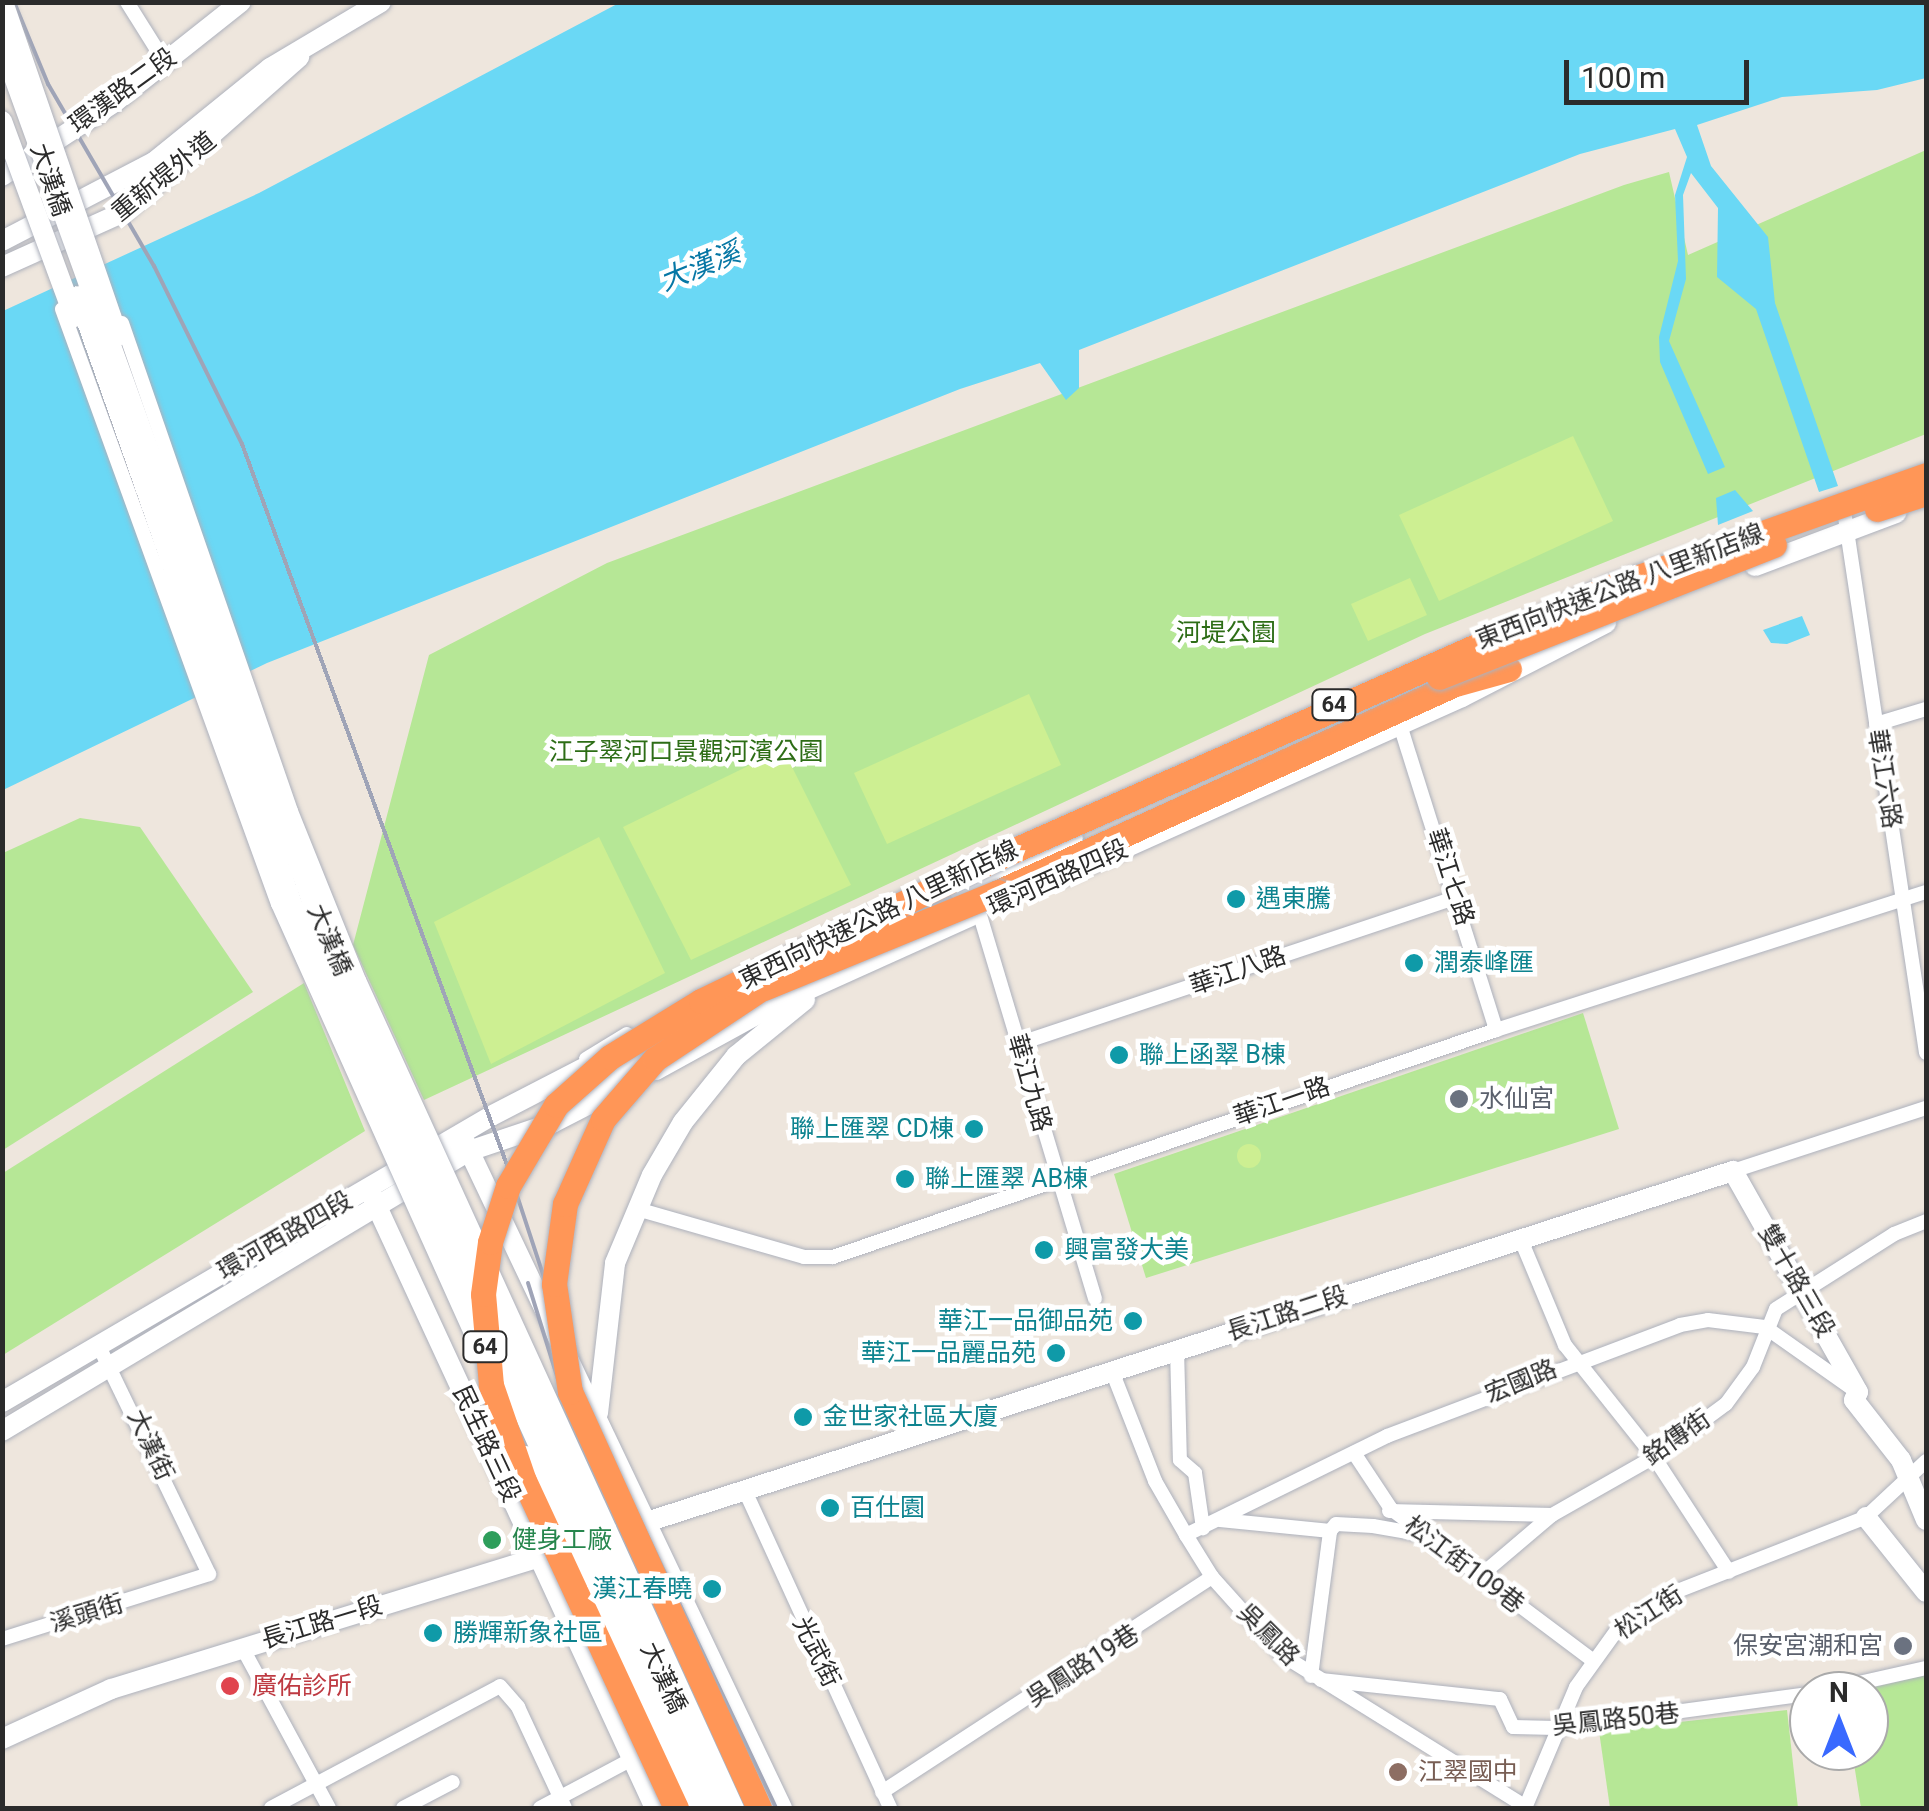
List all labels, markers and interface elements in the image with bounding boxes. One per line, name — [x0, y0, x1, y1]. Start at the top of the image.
scale bar — [1569, 40, 1754, 102]
street label: 環漢路二段 — [64, 42, 182, 140]
text: 100 m — [1581, 60, 1665, 95]
street label: 重新堤外道 — [106, 126, 222, 228]
street label: 大漢橋 — [24, 140, 76, 220]
water label: 大漢溪 — [655, 236, 745, 298]
street label: 東西向快速公路 八里新店線 — [1472, 518, 1768, 656]
park label: 河堤公園 — [1176, 618, 1276, 648]
road number: 64 — [1309, 688, 1359, 722]
street label: 華江六路 — [1861, 727, 1907, 831]
park label: 江子翠河口景觀河濱公園 — [549, 737, 823, 767]
street label: 華江七路 — [1420, 825, 1480, 929]
street label: 東西向快速公路 八里新店線 — [735, 834, 1023, 996]
street label: 環河西路四段 — [983, 834, 1133, 922]
place label: 遇東騰 — [1256, 884, 1331, 914]
marker: 遇東騰 — [1225, 888, 1247, 910]
street label: 大漢橋 — [301, 900, 357, 980]
street label: 華江八路 — [1186, 941, 1290, 1001]
place label: 潤泰峰匯 — [1434, 948, 1534, 978]
marker: 潤泰峰匯 — [1403, 952, 1425, 974]
street label: 華江九路 — [1001, 1031, 1057, 1135]
place label: 聯上函翠 B棟 — [1139, 1040, 1286, 1070]
marker: 聯上函翠 B棟 — [1108, 1044, 1130, 1066]
street label: 華江一路 — [1230, 1072, 1334, 1132]
place label: 水仙宮 — [1479, 1084, 1554, 1114]
marker: 水仙宮 — [1448, 1088, 1470, 1110]
place label: 聯上匯翠 CD棟 — [790, 1114, 954, 1144]
marker: 聯上匯翠 CD棟 — [963, 1118, 985, 1140]
place label: 聯上匯翠 AB棟 — [925, 1164, 1088, 1194]
marker: 聯上匯翠 AB棟 — [894, 1168, 916, 1190]
street label: 環河西路四段 — [213, 1186, 357, 1286]
street label: 雙十路三段 — [1752, 1219, 1840, 1343]
place label: 興富發大美 — [1064, 1235, 1189, 1265]
marker: 興富發大美 — [1033, 1239, 1055, 1261]
street label: 長江路二段 — [1223, 1280, 1351, 1348]
place label: 華江一品御品苑 — [938, 1306, 1113, 1336]
marker: 華江一品御品苑 — [1122, 1310, 1144, 1332]
road number: 64 — [460, 1330, 510, 1364]
place label: 華江一品麗品苑 — [861, 1338, 1036, 1368]
marker: 華江一品麗品苑 — [1045, 1342, 1067, 1364]
street label: 宏國路 — [1481, 1354, 1561, 1410]
street label: 民生路三段 — [446, 1381, 526, 1507]
place label: 金世家社區大廈 — [823, 1402, 998, 1432]
street label: 銘傳街 — [1638, 1404, 1716, 1472]
street label: 大漢街 — [121, 1405, 179, 1485]
marker: 金世家社區大廈 — [792, 1406, 814, 1428]
place label: 百仕園 — [850, 1493, 925, 1523]
marker: 百仕園 — [819, 1497, 841, 1519]
street label: 松江街109巷 — [1398, 1510, 1530, 1620]
place label: 健身工廠 — [512, 1525, 612, 1555]
marker: 健身工廠 — [481, 1529, 503, 1551]
place label: 漢江春曉 — [592, 1574, 692, 1604]
marker: 漢江春曉 — [701, 1578, 723, 1600]
street label: 松江街 — [1609, 1580, 1689, 1646]
street label: 溪頭街 — [47, 1589, 127, 1639]
street label: 長江路一段 — [258, 1590, 386, 1656]
street label: 吳鳳路 — [1231, 1598, 1305, 1672]
street label: 光武街 — [786, 1612, 846, 1692]
place label: 勝輝新象社區 — [453, 1618, 603, 1648]
street label: 吳鳳路19巷 — [1021, 1619, 1145, 1713]
marker: 勝輝新象社區 — [422, 1622, 444, 1644]
place label: 保安宮潮和宮 — [1733, 1631, 1883, 1661]
marker: 保安宮潮和宮 — [1892, 1635, 1914, 1657]
street label: 大漢橋 — [634, 1638, 692, 1718]
place label: 廣佑診所 — [252, 1671, 352, 1701]
north arrow — [1789, 1671, 1889, 1771]
marker: 廣佑診所 — [217, 1673, 243, 1699]
text: N — [1829, 1676, 1849, 1709]
street label: 吳鳳路50巷 — [1551, 1698, 1681, 1742]
place label: 江翠國中 — [1418, 1757, 1518, 1787]
marker: 江翠國中 — [1387, 1761, 1409, 1783]

